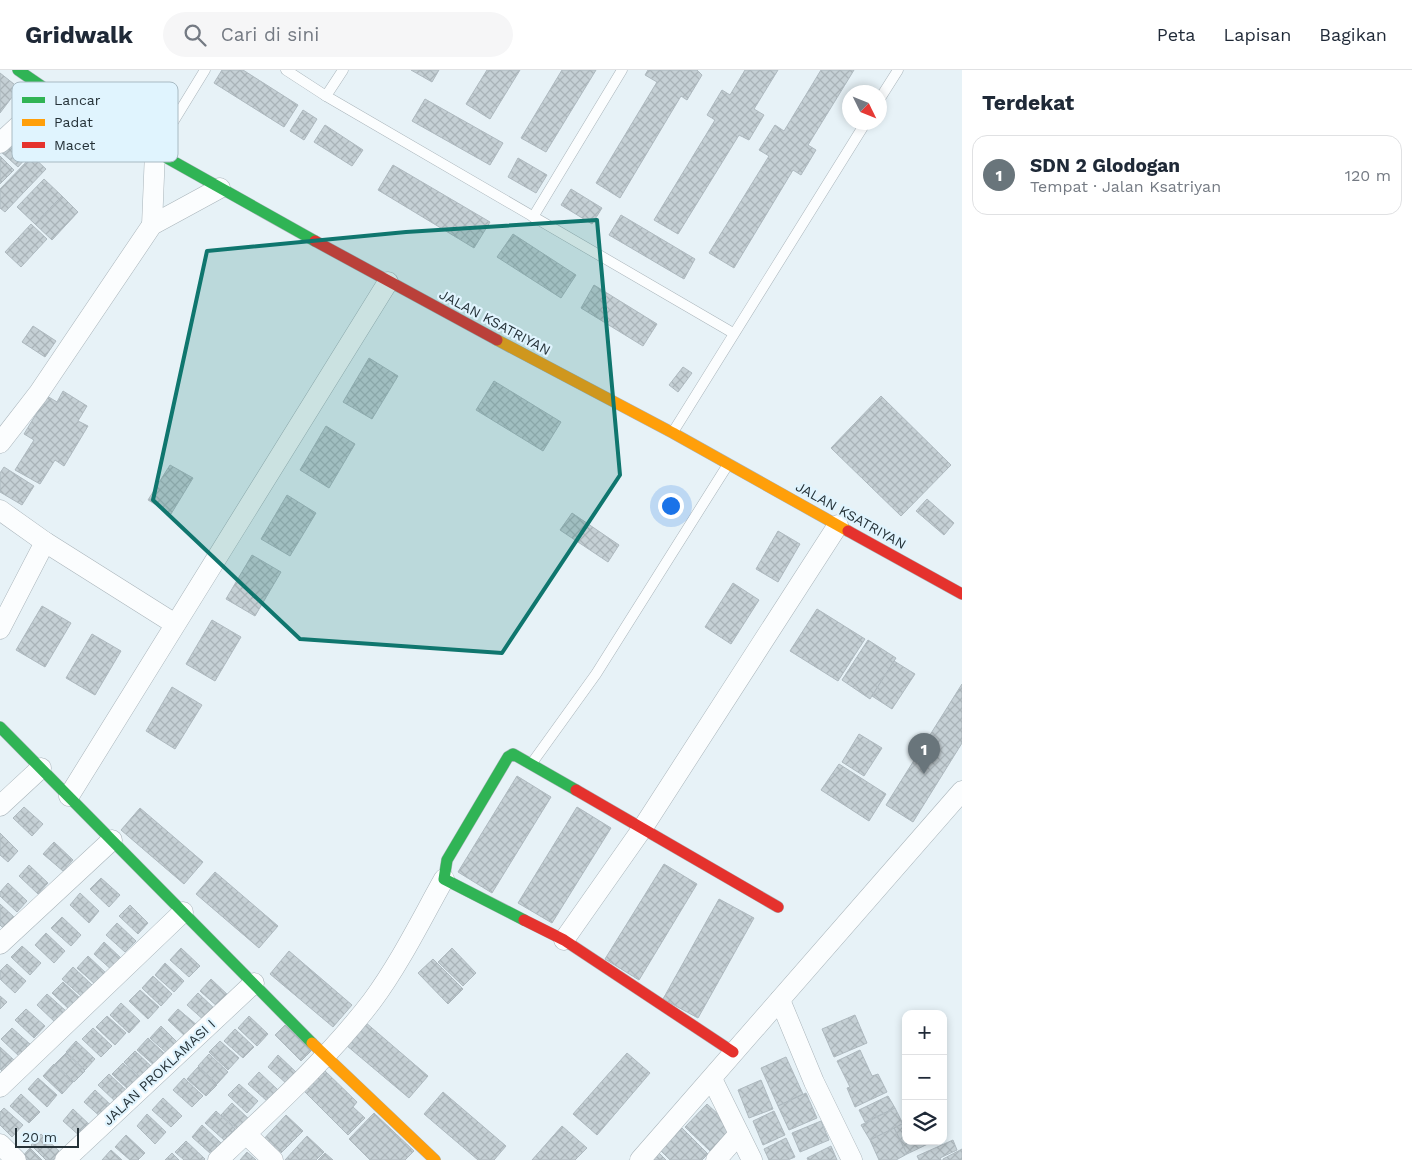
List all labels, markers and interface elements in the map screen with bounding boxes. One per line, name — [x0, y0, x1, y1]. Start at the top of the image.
search box — [163, 12, 513, 57]
text: Gridwalk — [25, 21, 133, 49]
icon: search — [181, 21, 209, 49]
text: Cari di sini — [221, 23, 319, 46]
text: Peta — [1157, 24, 1195, 45]
text: Lapisan — [1223, 24, 1291, 45]
text: Bagikan — [1319, 24, 1387, 45]
legend — [12, 82, 178, 162]
north arrow — [842, 85, 887, 130]
text: Terdekat — [982, 90, 1074, 115]
text: Lancar — [54, 92, 101, 108]
text: Padat — [54, 114, 93, 130]
text: Macet — [54, 137, 96, 153]
text: SDN 2 Glodogan — [1030, 154, 1180, 177]
text: 1 — [996, 166, 1002, 185]
text: 120 m — [1345, 166, 1391, 185]
text: Tempat · Jalan Ksatriyan — [1030, 177, 1221, 196]
street label: JALAN KSATRIYAN — [437, 286, 553, 358]
street label: JALAN KSATRIYAN — [793, 478, 909, 552]
your location — [658, 493, 684, 519]
pin: 1 — [908, 733, 940, 774]
map controls — [902, 1010, 947, 1145]
button: + — [902, 1010, 947, 1055]
street label: JALAN PROKLAMASI I — [100, 1016, 218, 1128]
button: − — [902, 1055, 947, 1100]
button: layers — [902, 1100, 947, 1145]
scale bar — [15, 1125, 79, 1148]
text: 20 m — [22, 1129, 57, 1145]

